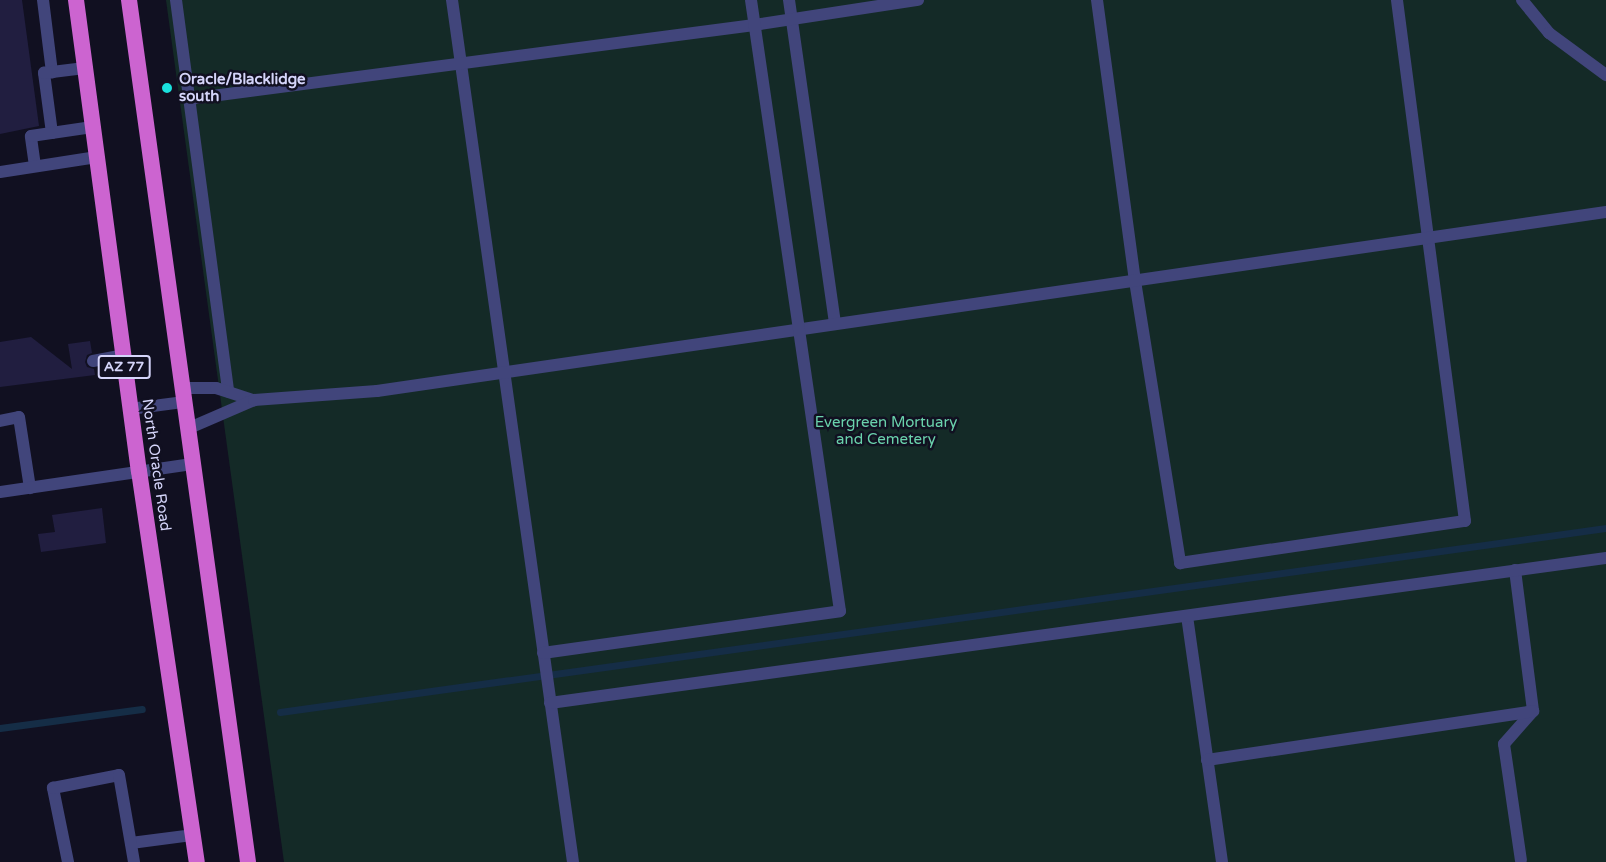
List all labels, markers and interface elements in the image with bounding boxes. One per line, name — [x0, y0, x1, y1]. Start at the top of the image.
place label: Oracle/Blacklidge south — [179, 70, 306, 105]
marker: Oracle/Blacklidge south — [160, 81, 174, 95]
road number: AZ 77 — [97, 356, 151, 378]
street label: North Oracle Road — [138, 398, 174, 532]
park label: Evergreen Mortuary and Cemetery — [815, 413, 957, 448]

